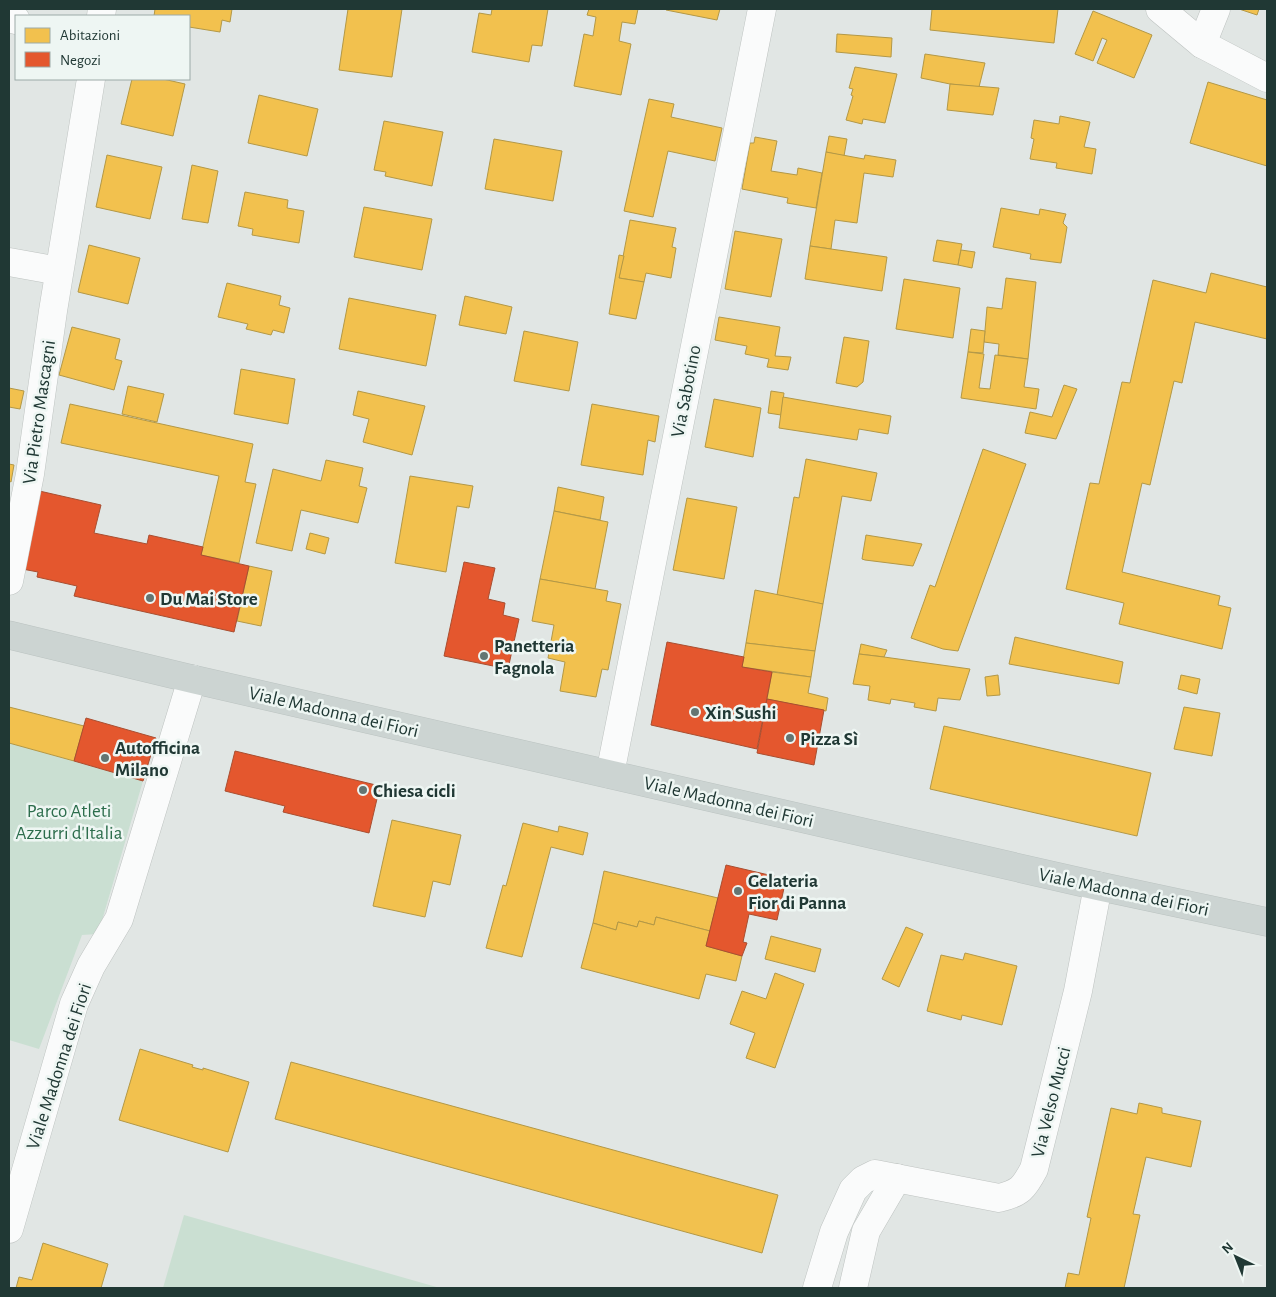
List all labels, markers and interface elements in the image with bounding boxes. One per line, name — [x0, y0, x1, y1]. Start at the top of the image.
legend — [15, 15, 190, 80]
text: Abitazioni — [60, 28, 120, 43]
text: Negozi — [60, 53, 101, 68]
street label: Via Pietro Mascagni — [20, 339, 59, 485]
street label: Via Sabotino — [668, 344, 705, 439]
place label: Du Mai Store — [160, 590, 258, 609]
marker: Du Mai Store — [144, 592, 156, 604]
place label: Panetteria Fagnola — [494, 637, 575, 678]
marker: Panetteria Fagnola — [478, 650, 490, 662]
street label: Viale Madonna dei Fiori — [247, 684, 420, 741]
place label: Xin Sushi — [705, 704, 776, 723]
marker: Xin Sushi — [689, 706, 701, 718]
place label: Pizza Sì — [800, 730, 858, 749]
marker: Pizza Sì — [784, 732, 796, 744]
place label: Autofficina Milano — [115, 739, 200, 780]
marker: Autofficina Milano — [99, 752, 111, 764]
street label: Viale Madonna dei Fiori — [642, 774, 815, 831]
place label: Chiesa cicli — [373, 782, 456, 801]
marker: Chiesa cicli — [357, 784, 369, 796]
park label: Parco Atleti Azzurri d'Italia — [16, 802, 123, 843]
street label: Viale Madonna dei Fiori — [1037, 865, 1211, 920]
place label: Gelateria Fior di Panna — [748, 872, 846, 913]
marker: Gelateria Fior di Panna — [732, 885, 744, 897]
street label: Viale Madonna dei Fiori — [24, 981, 95, 1152]
street label: Via Velso Mucci — [1028, 1045, 1074, 1160]
north arrow — [1211, 1232, 1261, 1282]
text: N — [1219, 1240, 1236, 1257]

